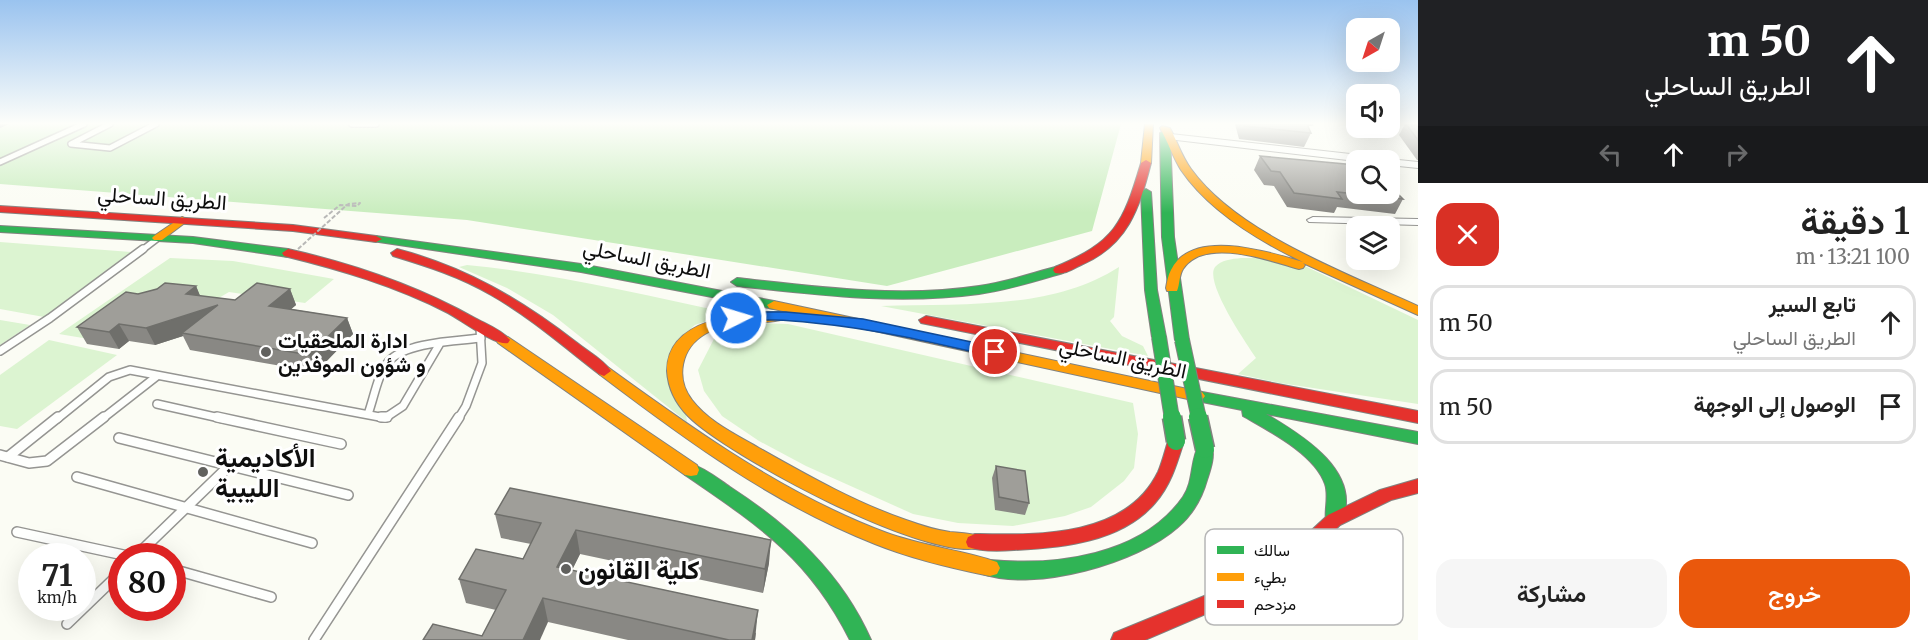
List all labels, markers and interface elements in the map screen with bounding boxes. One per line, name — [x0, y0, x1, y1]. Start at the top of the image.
text: 50 m — [1707, 15, 1811, 67]
north arrow — [1346, 18, 1400, 72]
map controls — [1346, 18, 1400, 270]
icon: ahead — [1832, 24, 1910, 102]
text: الطريق الساحلي — [1645, 68, 1811, 102]
button: sound — [1346, 84, 1400, 138]
icon: left — [1594, 138, 1627, 171]
icon: ahead — [1657, 138, 1690, 171]
icon: right — [1720, 138, 1753, 171]
button: search — [1346, 150, 1400, 204]
street label: الطريق الساحلي — [96, 180, 228, 220]
text: 1 دقيقة — [1800, 199, 1910, 244]
button: close — [1436, 203, 1499, 266]
button: layers — [1346, 216, 1400, 270]
street label: الطريق الساحلي — [580, 233, 713, 289]
text: 100 m · 13:21 — [1796, 244, 1910, 269]
position arrow — [704, 286, 768, 350]
text: تابع السير — [1769, 290, 1856, 318]
icon: ahead — [1874, 306, 1907, 339]
text: 50 m — [1439, 309, 1493, 337]
text: الطريق الساحلي — [1733, 325, 1856, 350]
pin — [969, 326, 1020, 377]
place label: ادارة الملحقيات و شؤون الموفدين — [278, 327, 426, 378]
street label: الطريق الساحلي — [1056, 331, 1189, 389]
icon: arrive — [978, 335, 1011, 368]
marker: ادارة الملحقيات و شؤون الموفدين — [259, 345, 273, 359]
text: الوصول إلى الوجهة — [1693, 390, 1856, 418]
icon: arrive — [1874, 390, 1907, 423]
text: 50 m — [1439, 393, 1493, 421]
place label: الأكاديمية الليبية — [215, 441, 316, 504]
marker: الأكاديمية الليبية — [196, 465, 210, 479]
legend — [1205, 529, 1403, 625]
text: سالك — [1254, 540, 1290, 560]
speed limit sign: 80 — [108, 543, 186, 621]
place label: كلية القانون — [578, 553, 700, 586]
text: 71 — [41, 556, 73, 594]
button: مشاركة — [1436, 559, 1667, 628]
button: خروج — [1679, 559, 1910, 628]
marker: كلية القانون — [559, 562, 573, 576]
text: بطيء — [1254, 567, 1286, 591]
text: km/h — [37, 588, 77, 607]
text: مزدحم — [1254, 594, 1296, 615]

